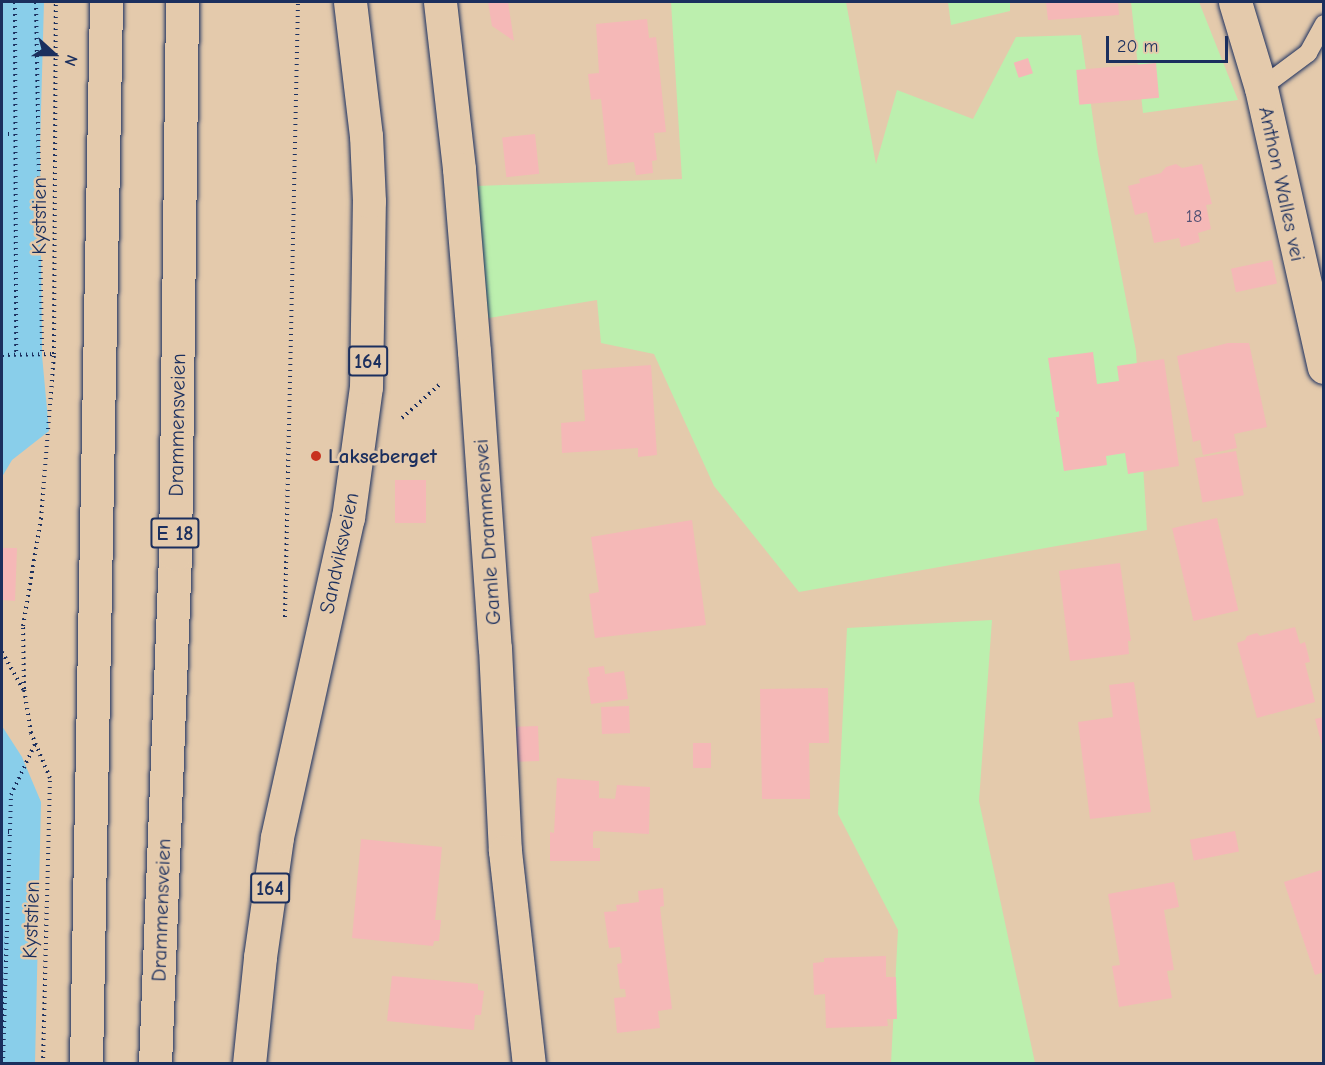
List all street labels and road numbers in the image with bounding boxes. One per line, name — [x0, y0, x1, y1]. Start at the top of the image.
street label: Anthon Walles vei — [1253, 104, 1311, 264]
street label: Kyststien — [26, 177, 52, 255]
road number: 164 — [347, 344, 389, 378]
street label: Drammensveien — [163, 353, 191, 497]
street label: Gamle Drammensvei — [468, 438, 506, 626]
street label: Sandviksveien — [314, 490, 364, 616]
road number: E 18 — [150, 516, 201, 550]
street label: Drammensveien — [146, 838, 176, 982]
road number: 164 — [249, 871, 291, 905]
street label: Kyststien — [17, 881, 45, 959]

